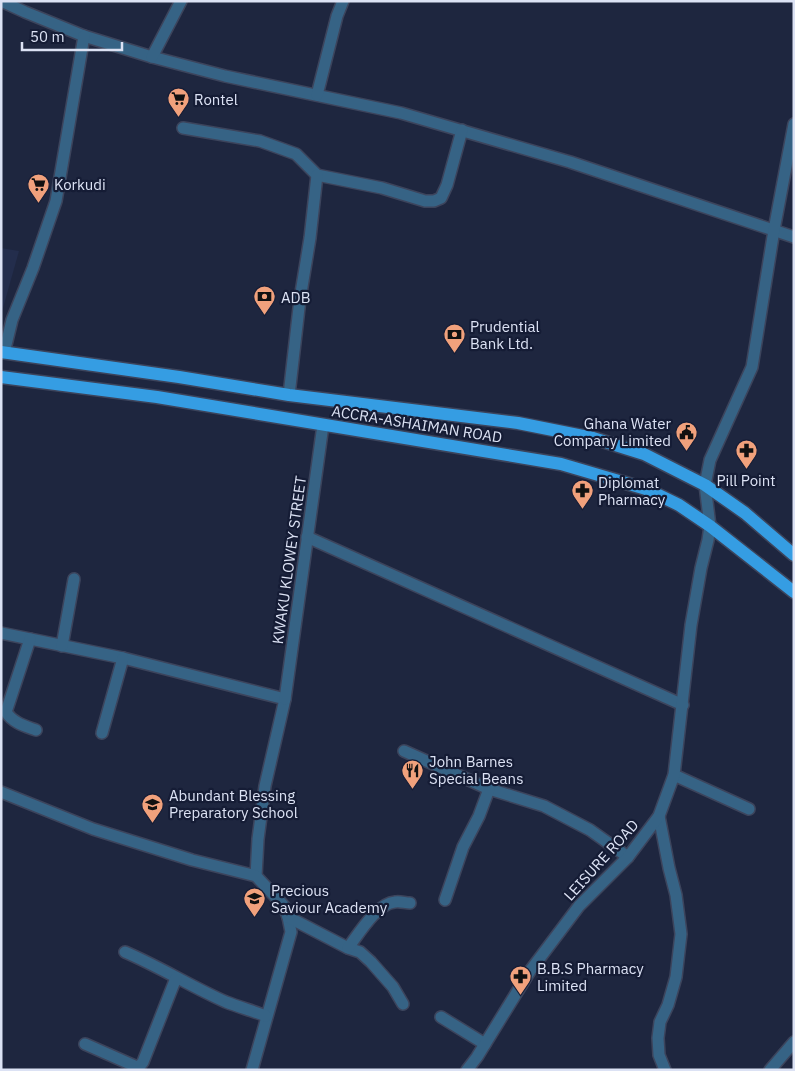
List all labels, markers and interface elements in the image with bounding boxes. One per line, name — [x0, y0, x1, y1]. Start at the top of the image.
scale bar — [22, 20, 122, 52]
text: 50 m — [30, 27, 65, 46]
supermarket icon: Rontel — [166, 87, 190, 118]
place label: Rontel — [194, 90, 238, 109]
supermarket icon: Korkudi — [26, 172, 50, 203]
place label: Korkudi — [54, 175, 106, 194]
bank icon: ADB — [253, 285, 277, 316]
place label: ADB — [281, 288, 310, 307]
place label: Prudential Bank Ltd. — [470, 317, 540, 353]
bank icon: Prudential Bank Ltd. — [442, 323, 466, 354]
street label: ACCRA-ASHAIMAN ROAD — [330, 401, 504, 447]
place label: Ghana Water Company Limited — [554, 414, 671, 450]
public building icon: Ghana Water Company Limited — [675, 420, 699, 451]
pharmacy icon: Pill Point — [734, 439, 758, 470]
place label: Pill Point — [716, 471, 776, 490]
place label: Diplomat Pharmacy — [598, 473, 666, 509]
street label: KWAKU KLOWEY STREET — [268, 474, 310, 645]
pharmacy icon: Diplomat Pharmacy — [570, 479, 594, 510]
place label: John Barnes Special Beans — [429, 752, 523, 788]
restaurant icon: John Barnes Special Beans — [401, 758, 425, 789]
place label: Abundant Blessing Preparatory School — [169, 786, 298, 822]
school or university icon: Abundant Blessing Preparatory School — [141, 792, 165, 823]
street label: LEISURE ROAD — [560, 816, 642, 904]
place label: Precious Saviour Academy — [271, 881, 388, 917]
school or university icon: Precious Saviour Academy — [243, 887, 267, 918]
place label: B.B.S Pharmacy Limited — [537, 959, 644, 995]
pharmacy icon: B.B.S Pharmacy Limited — [509, 965, 533, 996]

